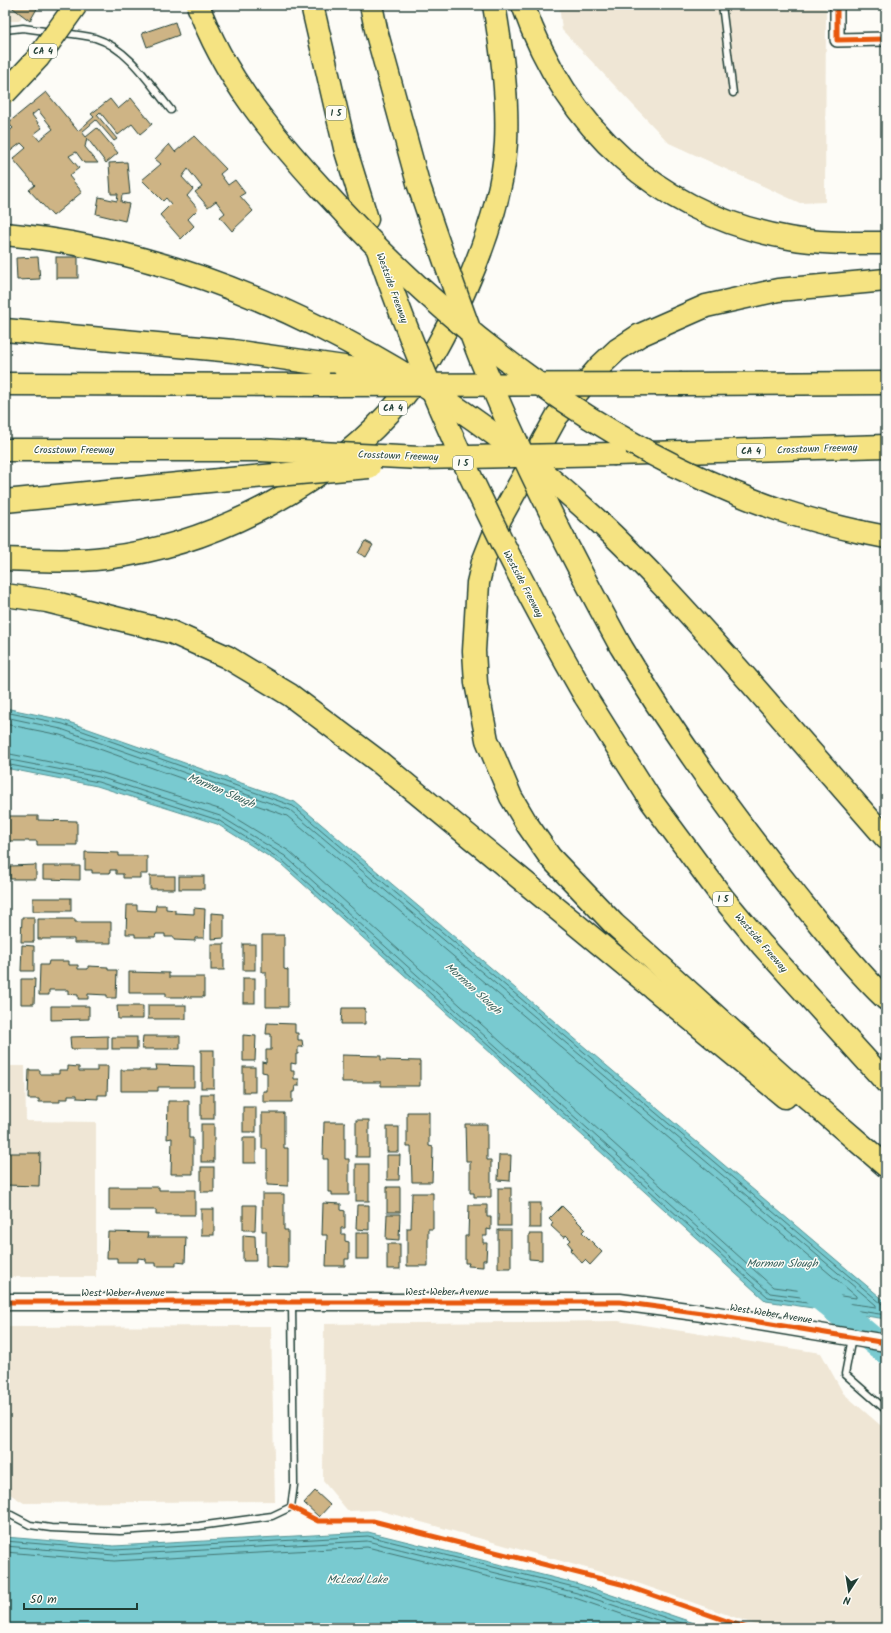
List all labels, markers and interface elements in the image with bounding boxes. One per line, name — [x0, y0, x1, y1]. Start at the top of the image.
road number: CA 4 — [29, 44, 57, 58]
road number: I 5 — [326, 106, 346, 120]
street label: Westside Freeway — [372, 250, 412, 326]
road number: CA 4 — [379, 401, 407, 415]
street label: Crosstown Freeway — [777, 440, 858, 458]
street label: Crosstown Freeway — [34, 442, 115, 458]
road number: CA 4 — [737, 444, 765, 458]
street label: Crosstown Freeway — [358, 447, 439, 465]
road number: I 5 — [453, 456, 473, 470]
street label: Westside Freeway — [499, 547, 548, 621]
water label: Mormon Slough — [185, 769, 258, 814]
road number: I 5 — [713, 892, 733, 906]
street label: Westside Freeway — [731, 910, 792, 976]
water label: Mormon Slough — [441, 958, 506, 1020]
water label: Mormon Slough — [746, 1255, 819, 1273]
street label: West Weber Avenue — [405, 1284, 489, 1300]
street label: West Weber Avenue — [81, 1285, 165, 1301]
street label: West Weber Avenue — [729, 1300, 814, 1328]
water label: McLeod Lake — [327, 1571, 388, 1589]
north arrow — [829, 1571, 869, 1611]
scale bar — [24, 1585, 137, 1611]
text: 50 m — [30, 1590, 57, 1609]
text: N — [842, 1590, 852, 1609]

